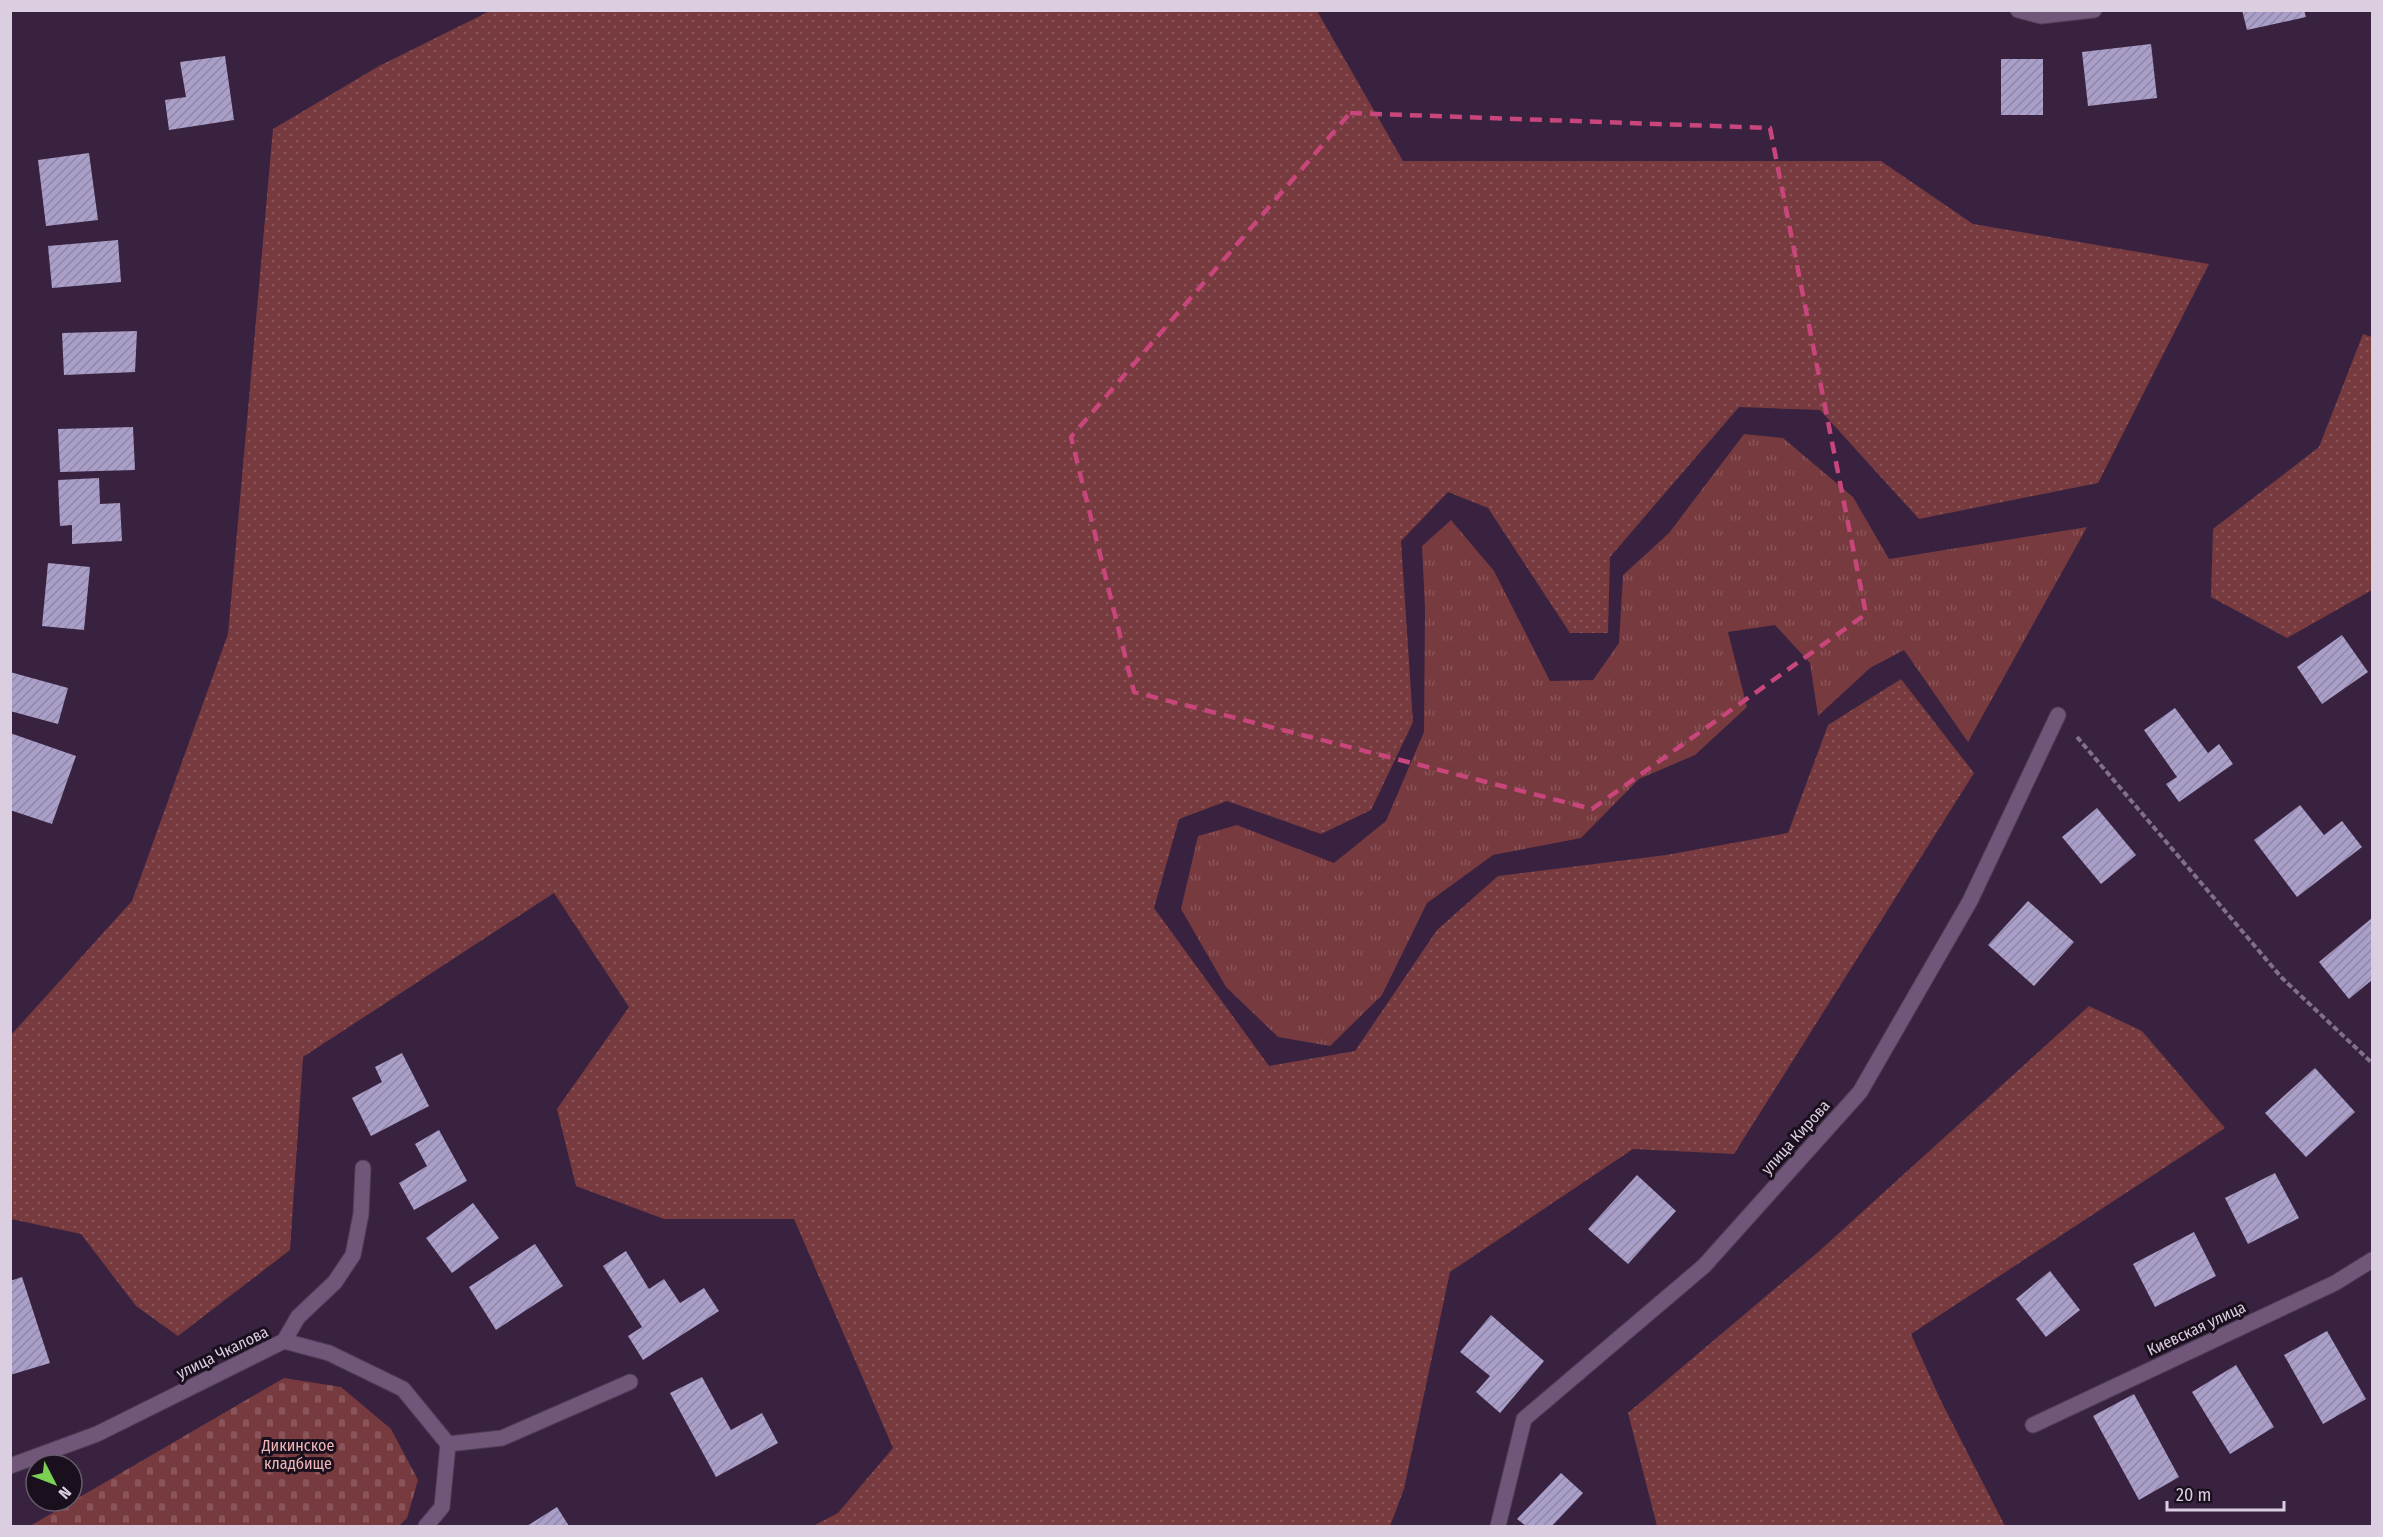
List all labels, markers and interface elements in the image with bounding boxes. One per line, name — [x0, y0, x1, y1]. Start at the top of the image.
street label: улица Кирова — [1757, 1096, 1834, 1178]
street label: Киевская улица — [2144, 1297, 2249, 1360]
street label: улица Чкалова — [173, 1322, 271, 1383]
park label: Дикинское кладбище — [261, 1436, 334, 1473]
north arrow — [24, 1453, 84, 1513]
scale bar — [2167, 1474, 2284, 1512]
text: N — [55, 1483, 75, 1503]
text: 20 m — [2176, 1484, 2211, 1506]

